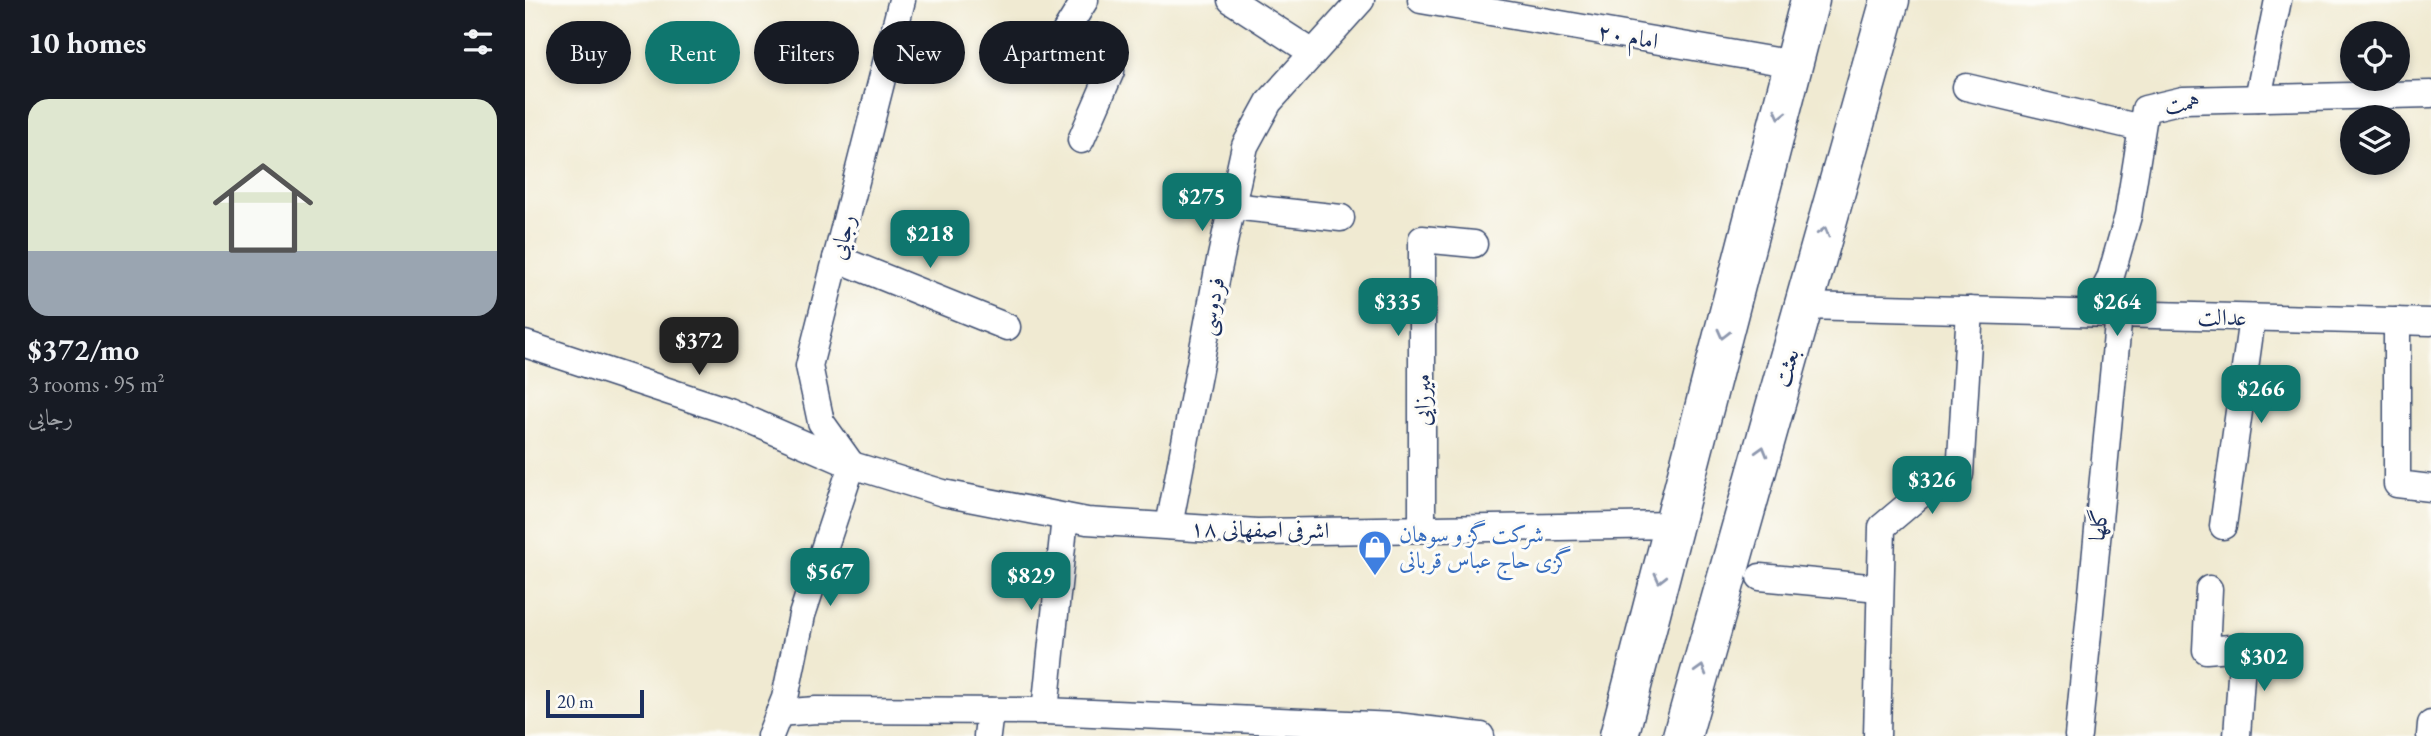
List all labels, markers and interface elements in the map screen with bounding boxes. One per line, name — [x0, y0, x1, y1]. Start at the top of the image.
street label: امام ۲۰ — [1594, 16, 1661, 61]
chip: Buy — [546, 21, 631, 84]
chip: Rent — [645, 21, 740, 84]
chip: Filters — [754, 21, 859, 84]
chip: New — [873, 21, 965, 84]
chip: Apartment — [979, 21, 1129, 84]
map controls — [2340, 21, 2410, 175]
button: locate — [2340, 21, 2410, 91]
text: 10 homes — [28, 23, 146, 62]
icon: filters — [459, 23, 497, 61]
street label: همت — [2162, 86, 2202, 120]
button: layers — [2340, 105, 2410, 175]
one-way arrow — [1774, 107, 1788, 119]
icon: home — [200, 145, 326, 271]
pin: $275 — [1161, 174, 1243, 233]
text: $275 — [1178, 181, 1226, 211]
pin: $218 — [889, 210, 971, 270]
street label: رجایی — [822, 211, 862, 263]
text: $218 — [906, 218, 954, 248]
one-way arrow — [1816, 227, 1831, 239]
street label: فردوسی — [1191, 274, 1233, 338]
pin: $335 — [1357, 278, 1439, 338]
pin: $264 — [2076, 278, 2158, 338]
text: $335 — [1374, 286, 1422, 316]
text: $264 — [2093, 286, 2141, 316]
street label: عدالت — [2197, 302, 2247, 332]
pin: $372 — [658, 318, 740, 377]
text: $372 — [675, 325, 723, 355]
one-way arrow — [1717, 328, 1731, 340]
text: $372/mo — [28, 330, 139, 369]
street label: بعثت — [1766, 345, 1806, 391]
pin: $266 — [2220, 366, 2302, 425]
text: 3 rooms · 95 m² — [28, 369, 165, 399]
text: $266 — [2237, 373, 2285, 403]
street label: میرزایی — [1407, 374, 1437, 426]
text: رجایی — [28, 402, 73, 432]
one-way arrow — [1754, 446, 1769, 458]
pin: $326 — [1891, 456, 1973, 516]
text: $326 — [1908, 464, 1956, 494]
street label: گلها — [2081, 507, 2115, 543]
street label: اشرفی اصفهانی ۱۸ — [1190, 513, 1330, 546]
place label: شرکت گز و سوهان گزی حاج عباس قربانی — [1399, 519, 1572, 581]
shop icon: شرکت گز و سوهان گزی حاج عباس قربانی — [1356, 528, 1394, 577]
pin: $567 — [789, 548, 871, 608]
pin: $829 — [990, 552, 1072, 612]
text: $567 — [806, 556, 854, 586]
text: $829 — [1007, 560, 1055, 590]
one-way arrow — [1654, 572, 1668, 584]
pin: $302 — [2223, 634, 2305, 693]
text: $302 — [2240, 641, 2288, 671]
one-way arrow — [1693, 665, 1707, 677]
scale bar — [546, 687, 644, 719]
text: 20 m — [557, 689, 594, 714]

